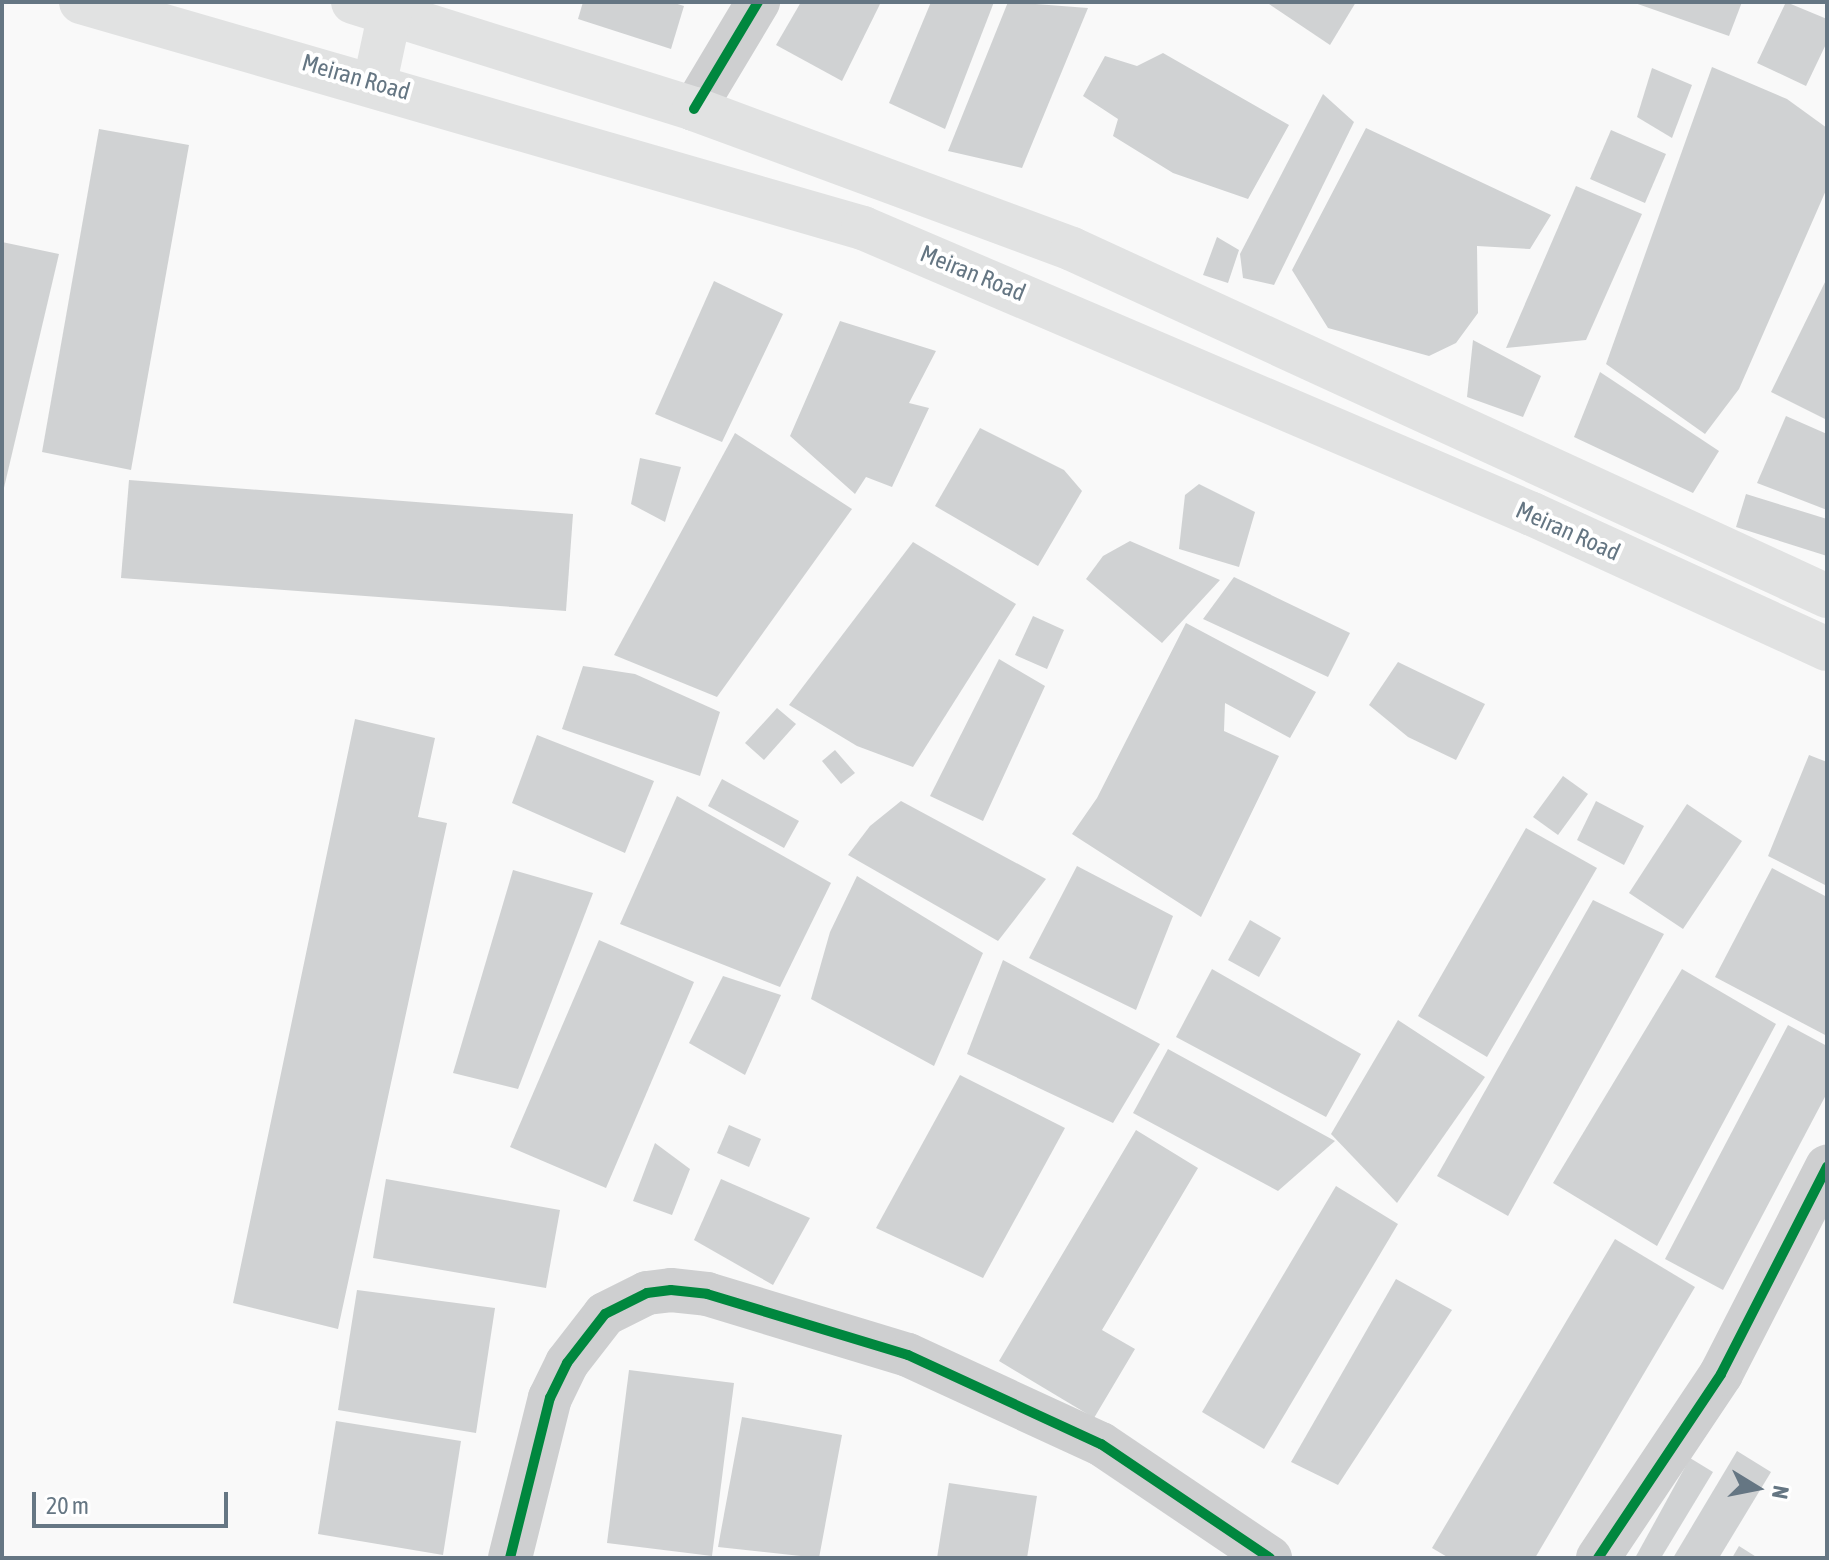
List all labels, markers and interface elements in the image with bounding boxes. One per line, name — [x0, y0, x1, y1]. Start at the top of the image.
street label: Meiran Road — [299, 48, 413, 106]
street label: Meiran Road — [916, 239, 1030, 307]
street label: Meiran Road — [1511, 495, 1625, 567]
north arrow — [1717, 1448, 1797, 1528]
scale bar — [36, 1476, 232, 1526]
text: N — [1767, 1484, 1795, 1501]
text: 20 m — [46, 1492, 89, 1519]

